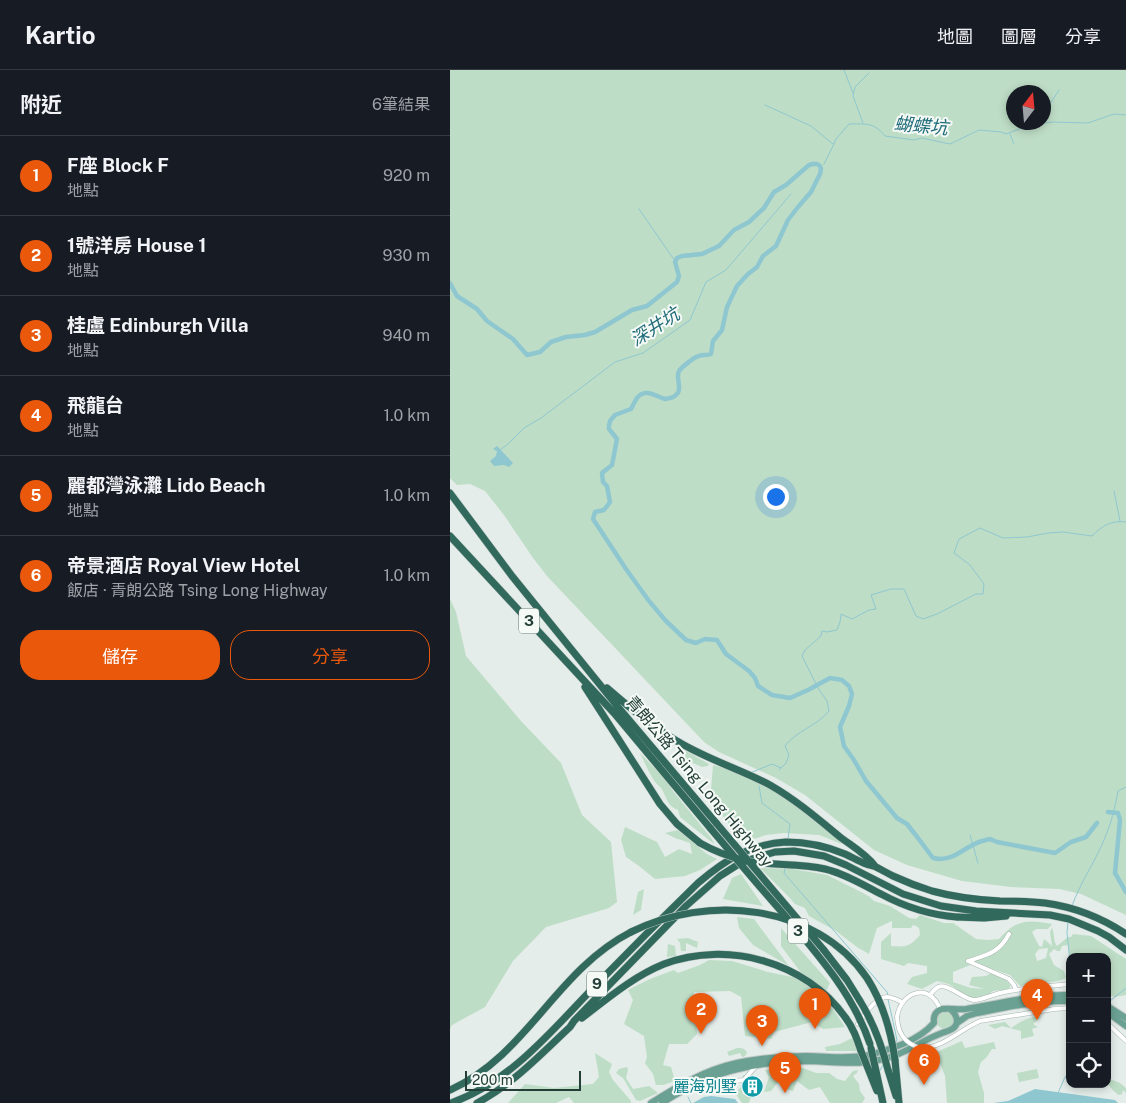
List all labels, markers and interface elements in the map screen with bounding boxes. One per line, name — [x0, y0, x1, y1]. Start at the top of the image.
text: Kartio — [25, 21, 96, 49]
text: 地圖 — [937, 26, 973, 47]
text: 圖層 — [1001, 26, 1037, 47]
text: 分享 — [1065, 26, 1101, 47]
north arrow — [1006, 85, 1051, 130]
text: 附近 — [20, 92, 62, 117]
text: 6筆結果 — [372, 95, 430, 114]
water label: 蝴蝶坑 — [893, 113, 952, 139]
text: F座 Block F — [67, 154, 169, 176]
text: 1 — [33, 166, 39, 185]
text: 920 m — [383, 166, 430, 185]
text: 地點 — [67, 181, 99, 200]
text: 1號洋房 House 1 — [67, 234, 206, 256]
text: 2 — [31, 246, 41, 265]
text: 930 m — [383, 246, 430, 265]
text: 地點 — [67, 261, 99, 280]
water label: 深井坑 — [626, 301, 686, 350]
text: 桂盧 Edinburgh Villa — [67, 314, 248, 336]
text: 3 — [31, 326, 41, 345]
text: 940 m — [382, 326, 430, 345]
text: 地點 — [67, 341, 99, 360]
text: 飛龍台 — [67, 394, 124, 416]
text: 4 — [31, 406, 41, 425]
text: 1.0 km — [383, 406, 430, 425]
text: 地點 — [67, 421, 99, 440]
text: 麗都灣泳灘 Lido Beach — [67, 474, 265, 496]
your location — [763, 484, 789, 510]
text: 5 — [31, 486, 41, 505]
text: 1.0 km — [383, 486, 430, 505]
text: 地點 — [67, 501, 99, 520]
text: 帝景酒店 Royal View Hotel — [67, 554, 300, 576]
text: 6 — [31, 566, 41, 585]
text: 1.0 km — [383, 566, 430, 585]
text: 飯店 · 青朗公路 Tsing Long Highway — [67, 581, 328, 600]
road number: 3 — [519, 608, 539, 634]
button: 儲存 — [20, 630, 220, 680]
button: 分享 — [230, 630, 430, 680]
street label: 青朗公路 Tsing Long Highway — [623, 692, 777, 871]
road number: 3 — [788, 918, 808, 944]
map controls — [1066, 953, 1111, 1088]
button: + — [1066, 953, 1111, 998]
road number: 9 — [587, 972, 607, 996]
pin: 4 — [1021, 979, 1053, 1020]
pin: 1 — [799, 988, 831, 1029]
pin: 2 — [685, 993, 717, 1034]
button: − — [1066, 998, 1111, 1043]
pin: 3 — [746, 1005, 778, 1046]
button: locate — [1066, 1043, 1111, 1088]
pin: 6 — [908, 1044, 940, 1085]
pin: 5 — [769, 1052, 801, 1093]
scale bar — [465, 1068, 581, 1091]
text: 200 m — [472, 1072, 513, 1088]
building icon: 麗海別墅 — [741, 1074, 765, 1098]
place label: 麗海別墅 — [673, 1077, 737, 1096]

